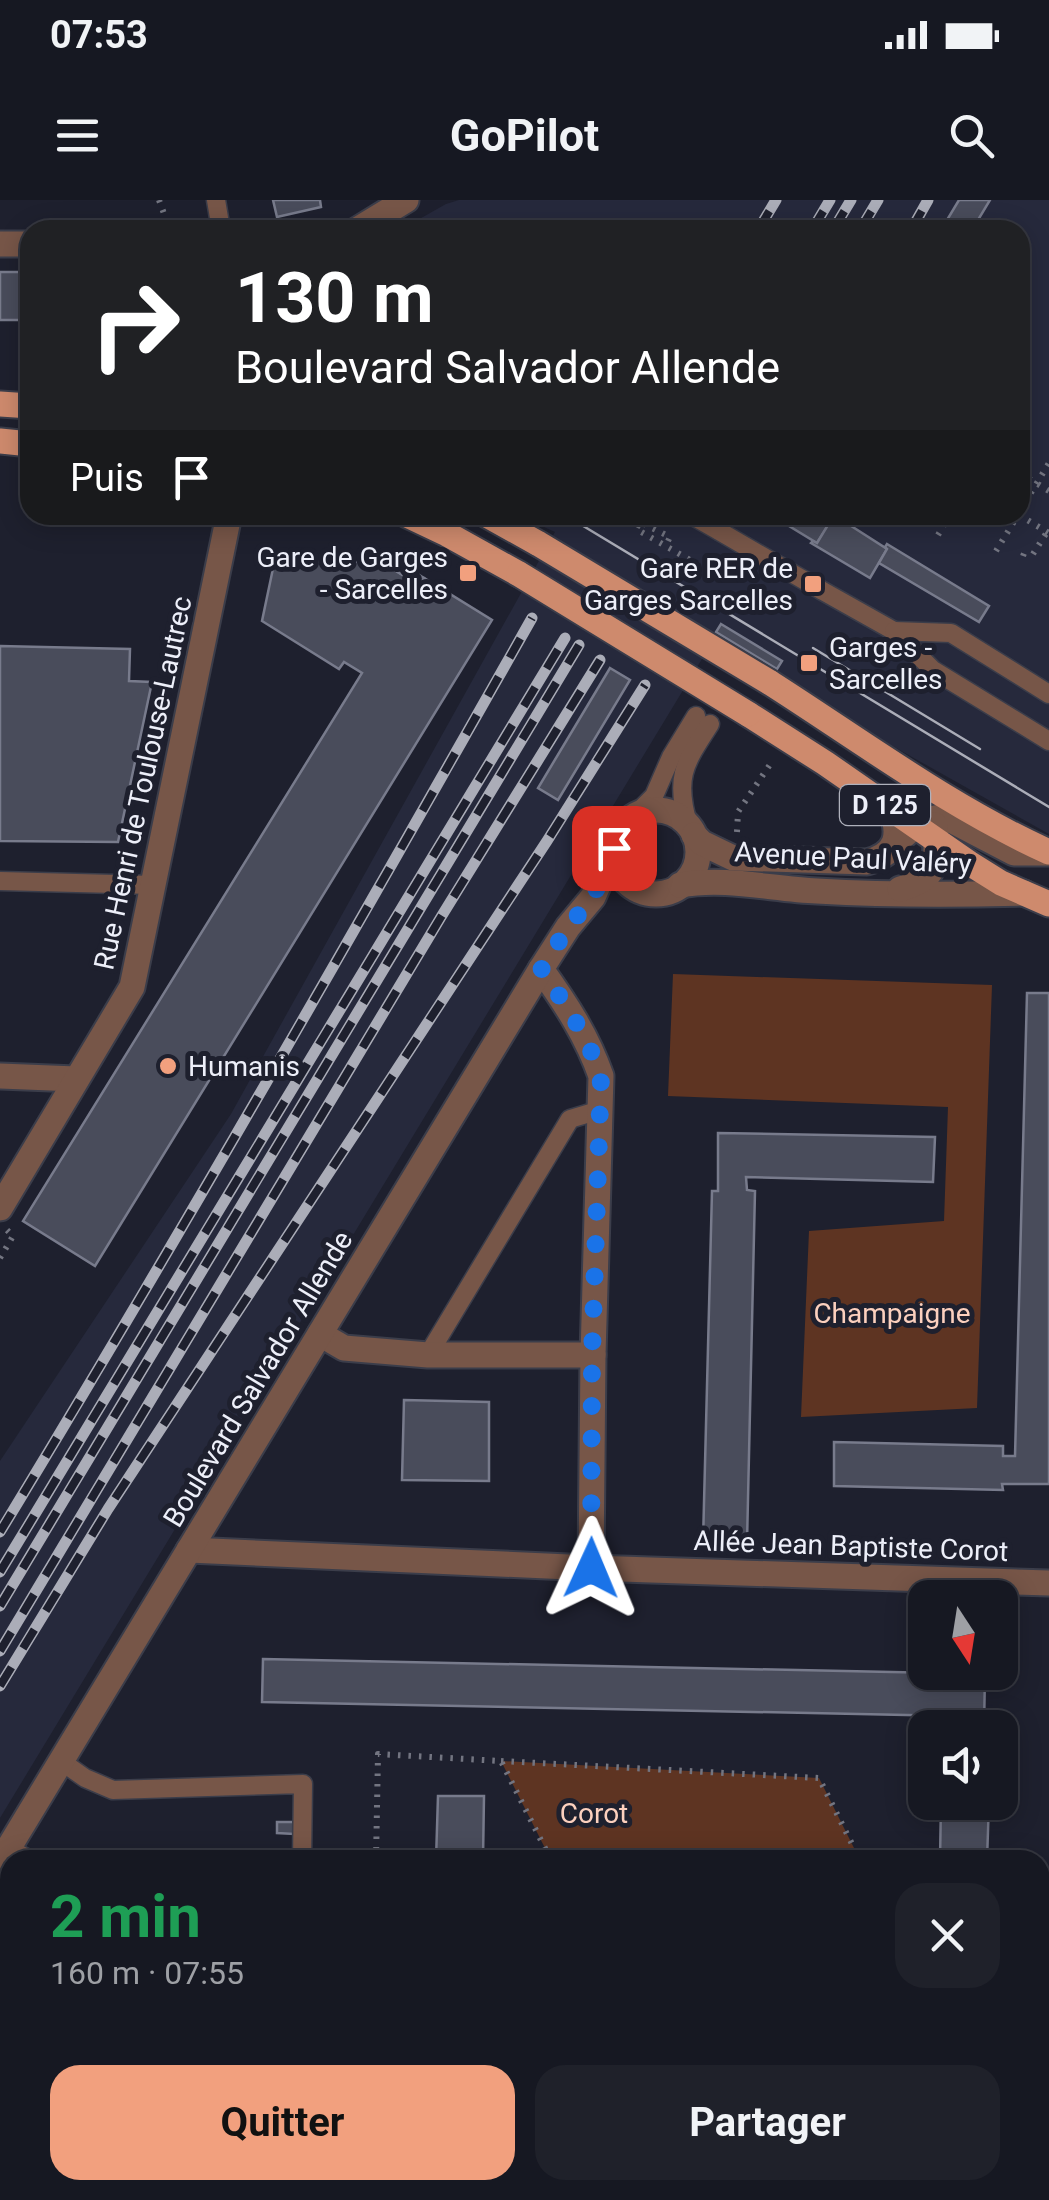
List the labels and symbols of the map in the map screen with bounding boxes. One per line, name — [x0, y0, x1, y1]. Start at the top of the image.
place label: Gare de Garges - Sarcelles — [257, 541, 448, 606]
place label: Gare RER de Garges Sarcelles — [584, 552, 793, 617]
marker: Gare de Garges - Sarcelles — [457, 562, 479, 584]
marker: Gare RER de Garges Sarcelles — [802, 573, 824, 595]
street label: Rue Henri de Toulouse-Lautrec — [87, 593, 199, 973]
place label: Garges - Sarcelles — [829, 631, 943, 696]
marker: Garges - Sarcelles — [798, 652, 820, 674]
road number: D 125 — [840, 785, 930, 825]
pin — [572, 806, 657, 891]
street label: Avenue Paul Valéry — [734, 835, 972, 881]
place label: Humanis — [188, 1050, 300, 1083]
marker: Humanis — [157, 1055, 179, 1077]
street label: Boulevard Salvador Allende — [157, 1225, 359, 1533]
park label: Champaigne — [813, 1297, 971, 1330]
position arrow — [539, 1516, 643, 1620]
street label: Allée Jean Baptiste Corot — [693, 1524, 1009, 1568]
north arrow — [908, 1580, 1018, 1690]
park label: Corot — [560, 1797, 628, 1830]

